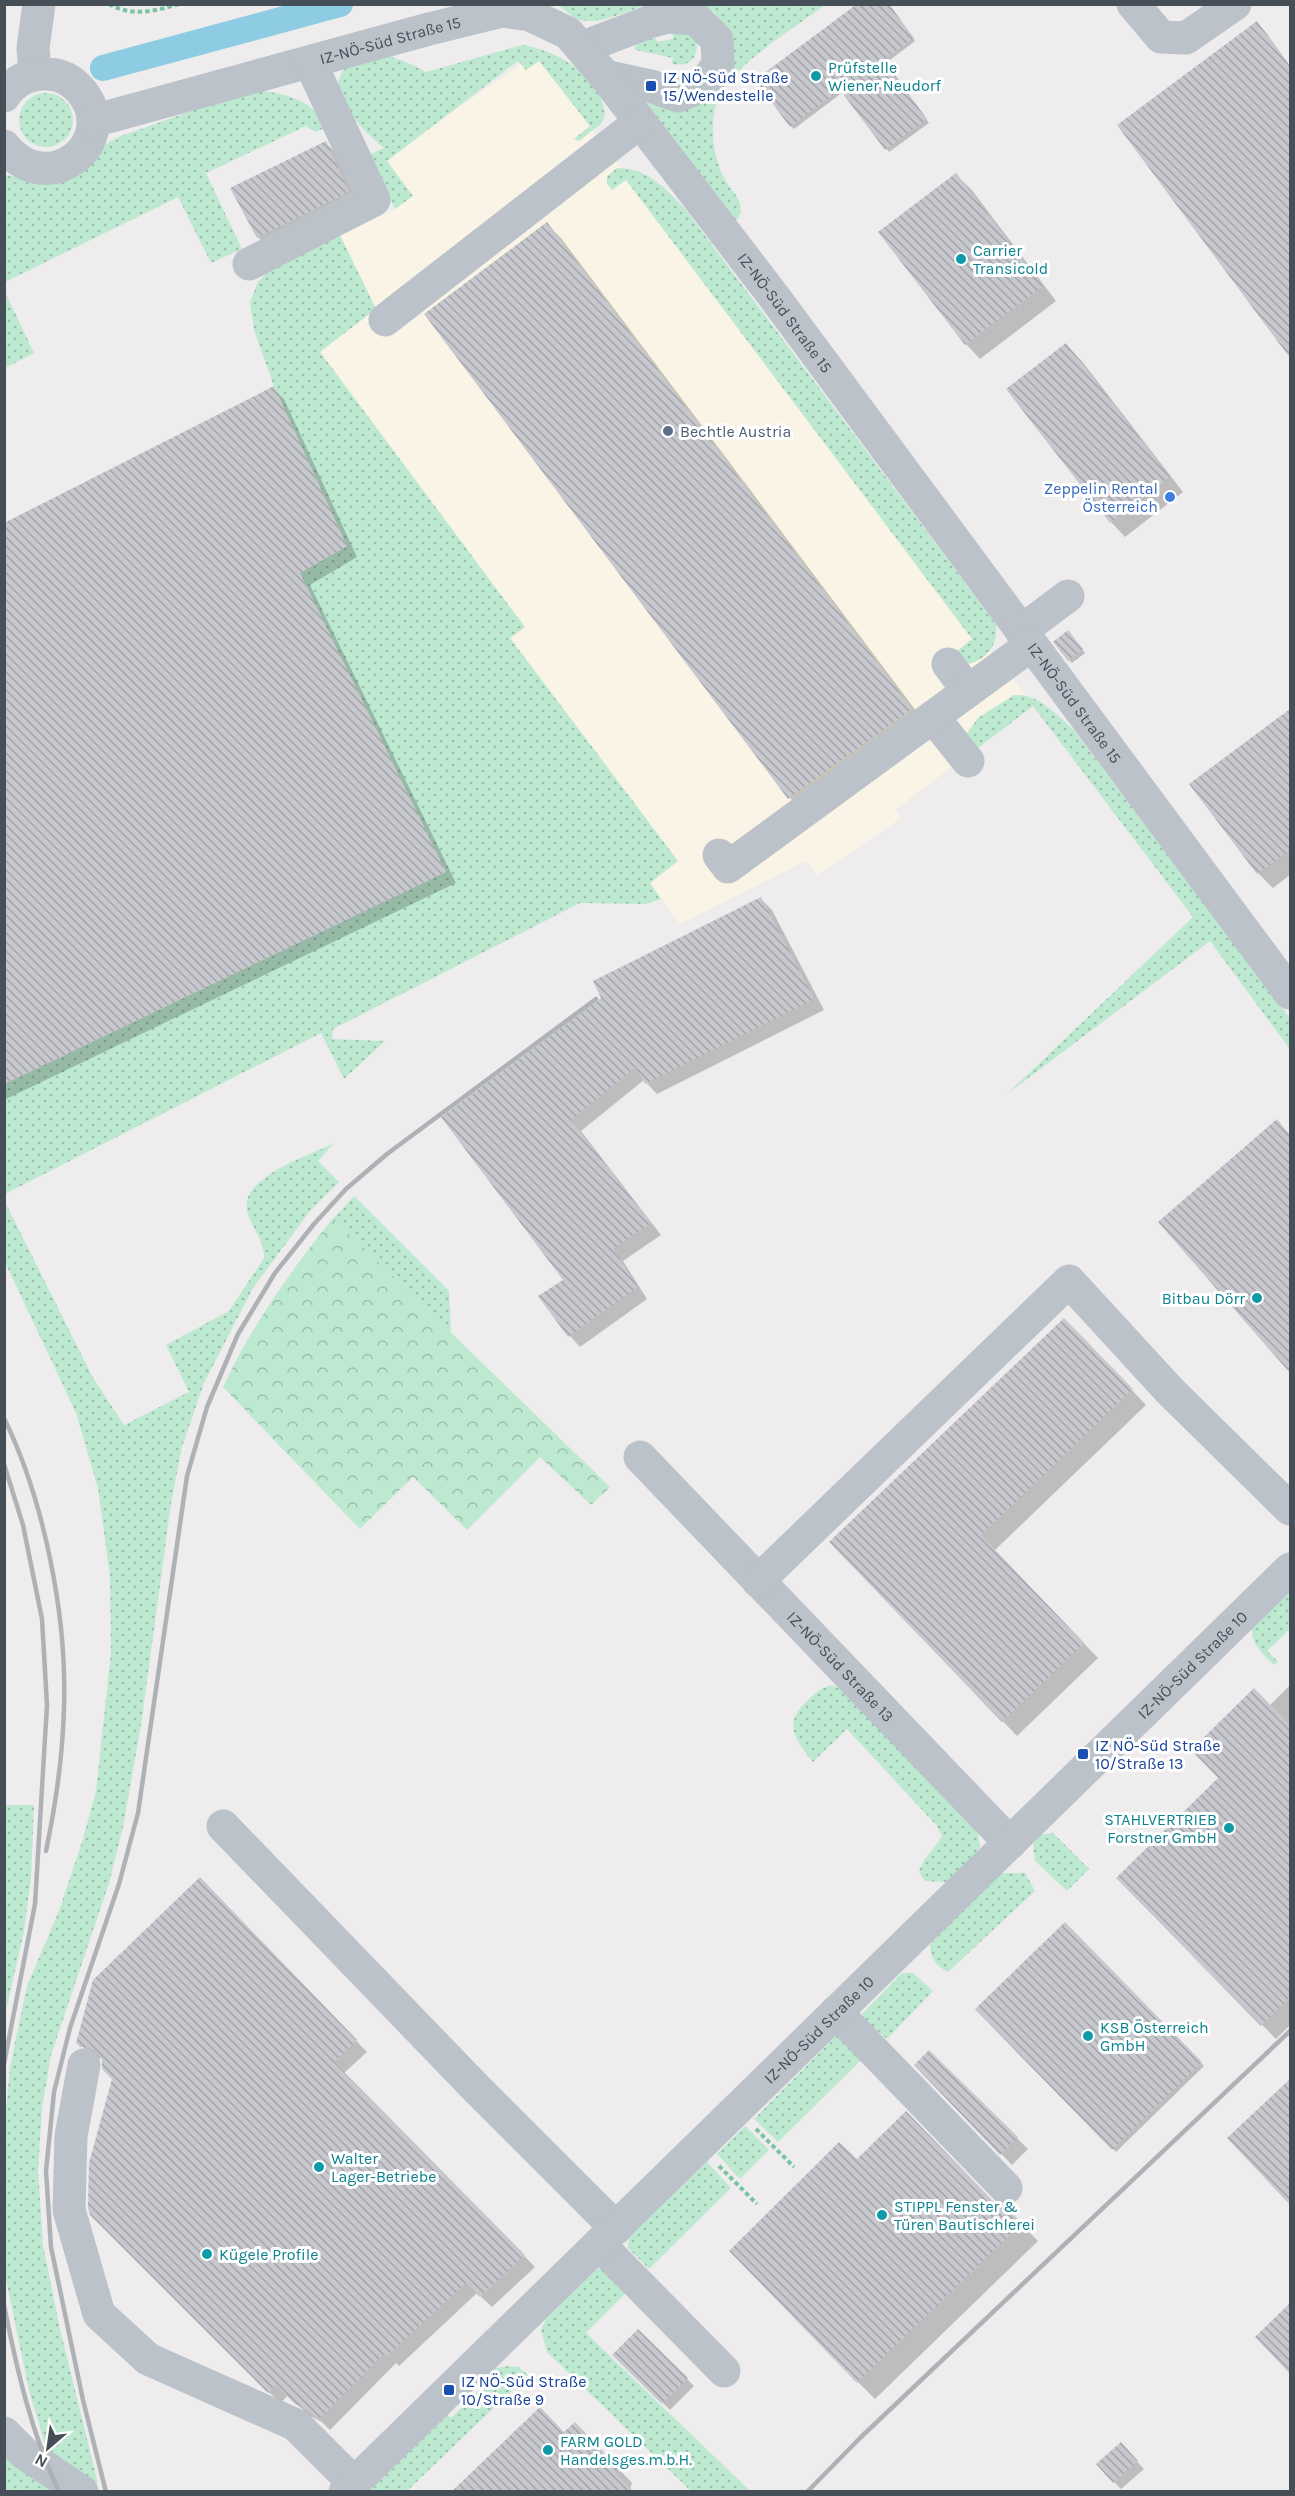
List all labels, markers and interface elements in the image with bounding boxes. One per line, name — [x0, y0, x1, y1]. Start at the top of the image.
street label: IZ-NÖ-Süd Straße 15 — [317, 12, 463, 68]
place label: Prüfstelle Wiener Neudorf — [828, 58, 942, 95]
place label: IZ NÖ-Süd Straße 15/Wendestelle — [663, 68, 789, 105]
marker: Prüfstelle Wiener Neudorf — [809, 69, 823, 83]
marker: IZ NÖ-Süd Straße 15/Wendestelle — [644, 79, 658, 93]
place label: Carrier Transicold — [973, 241, 1048, 278]
street label: IZ-NÖ-Süd Straße 15 — [734, 249, 837, 376]
marker: Carrier Transicold — [954, 252, 968, 266]
place label: Bechtle Austria — [680, 422, 791, 441]
marker: Bechtle Austria — [661, 424, 675, 438]
place label: Zeppelin Rental Österreich — [1044, 479, 1158, 516]
marker: Zeppelin Rental Österreich — [1163, 490, 1177, 504]
street label: IZ-NÖ-Süd Straße 15 — [1024, 639, 1126, 767]
place label: Bitbau Dörr — [1162, 1289, 1245, 1308]
marker: Bitbau Dörr — [1250, 1291, 1264, 1305]
street label: IZ-NÖ-Süd Straße 13 — [783, 1607, 898, 1726]
street label: IZ-NÖ-Süd Straße 10 — [1133, 1607, 1251, 1723]
place label: IZ NÖ-Süd Straße 10/Straße 13 — [1095, 1736, 1221, 1773]
marker: IZ NÖ-Süd Straße 10/Straße 13 — [1076, 1747, 1090, 1761]
place label: STAHLVERTRIEB Forstner GmbH — [1104, 1810, 1217, 1847]
marker: STAHLVERTRIEB Forstner GmbH — [1222, 1821, 1236, 1835]
street label: IZ-NÖ-Süd Straße 10 — [760, 1972, 877, 2087]
place label: KSB Österreich GmbH — [1100, 2018, 1209, 2055]
marker: KSB Österreich GmbH — [1081, 2029, 1095, 2043]
place label: Walter Lager-Betriebe — [331, 2149, 437, 2186]
marker: Walter Lager-Betriebe — [312, 2160, 326, 2174]
place label: STIPPL Fenster & Türen Bautischlerei — [894, 2197, 1035, 2234]
marker: STIPPL Fenster & Türen Bautischlerei — [875, 2208, 889, 2222]
place label: Kügele Profile — [219, 2245, 319, 2264]
marker: Kügele Profile — [200, 2247, 214, 2261]
place label: IZ NÖ-Süd Straße 10/Straße 9 — [461, 2372, 587, 2409]
marker: IZ NÖ-Süd Straße 10/Straße 9 — [442, 2383, 456, 2397]
north arrow — [18, 2418, 78, 2478]
place label: FARM GOLD Handelsges.m.b.H. — [560, 2432, 692, 2469]
marker: FARM GOLD Handelsges.m.b.H. — [541, 2443, 555, 2457]
text: N — [31, 2450, 51, 2472]

